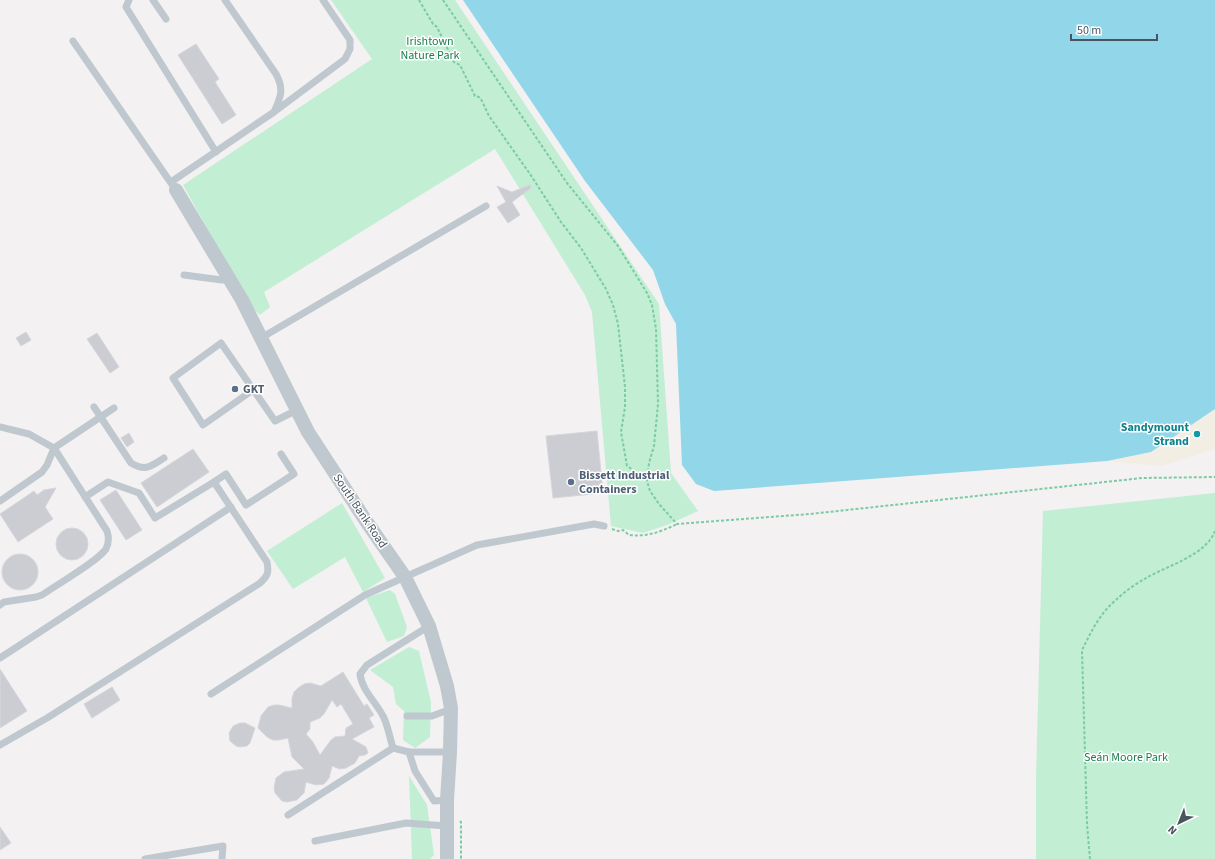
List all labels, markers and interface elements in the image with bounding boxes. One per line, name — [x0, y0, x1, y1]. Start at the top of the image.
scale bar — [1071, 16, 1157, 42]
text: 50 m — [1077, 22, 1101, 39]
park label: Irishtown Nature Park — [400, 33, 460, 64]
place label: GKT — [243, 381, 265, 398]
marker: GKT — [230, 384, 240, 394]
place label: Sandymount Strand — [1121, 419, 1189, 450]
marker: Sandymount Strand — [1192, 429, 1202, 439]
place label: Bissett Industrial Containers — [579, 467, 670, 498]
street label: South Bank Road — [329, 471, 391, 551]
marker: Bissett Industrial Containers — [566, 477, 576, 487]
park label: Seán Moore Park — [1084, 749, 1168, 766]
north arrow — [1159, 803, 1199, 843]
text: N — [1165, 822, 1180, 838]

